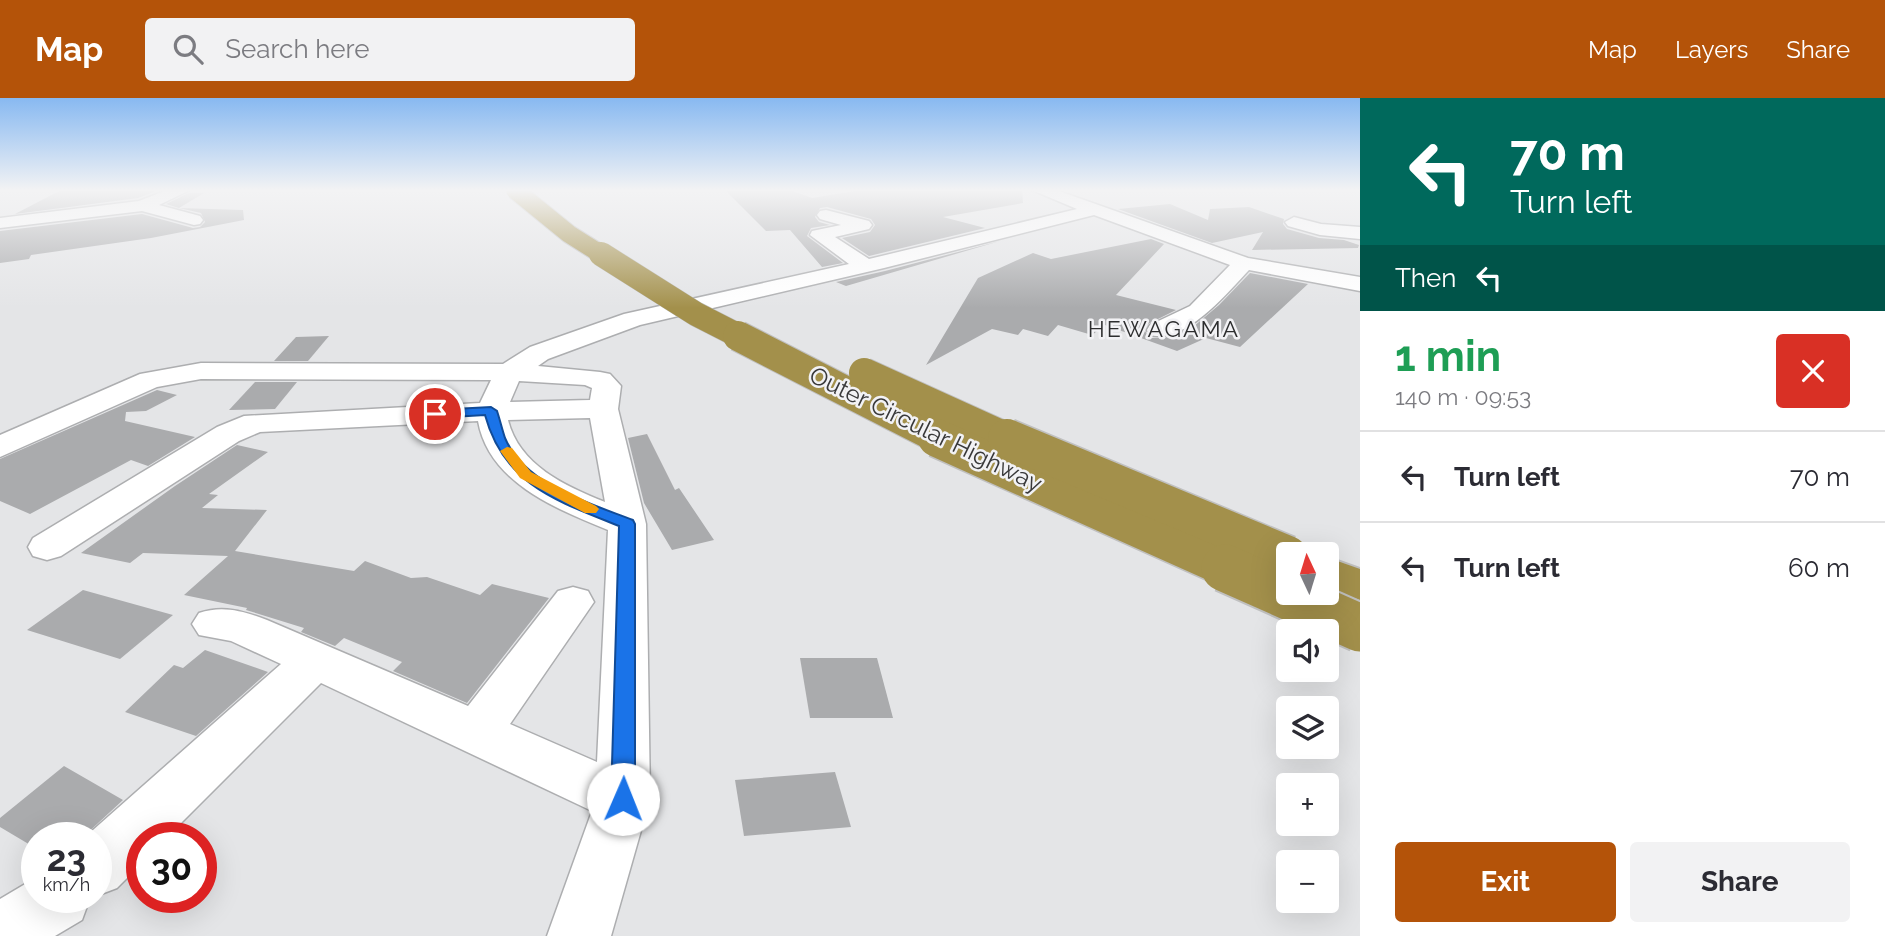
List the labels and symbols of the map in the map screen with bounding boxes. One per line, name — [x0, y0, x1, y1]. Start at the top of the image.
district label: HEWAGAMA — [1088, 315, 1240, 342]
street label: Outer Circular Highway — [805, 360, 1047, 498]
pin — [405, 384, 465, 444]
north arrow — [1276, 542, 1339, 606]
position arrow — [586, 762, 660, 836]
speed limit sign: 30 — [126, 822, 217, 913]

